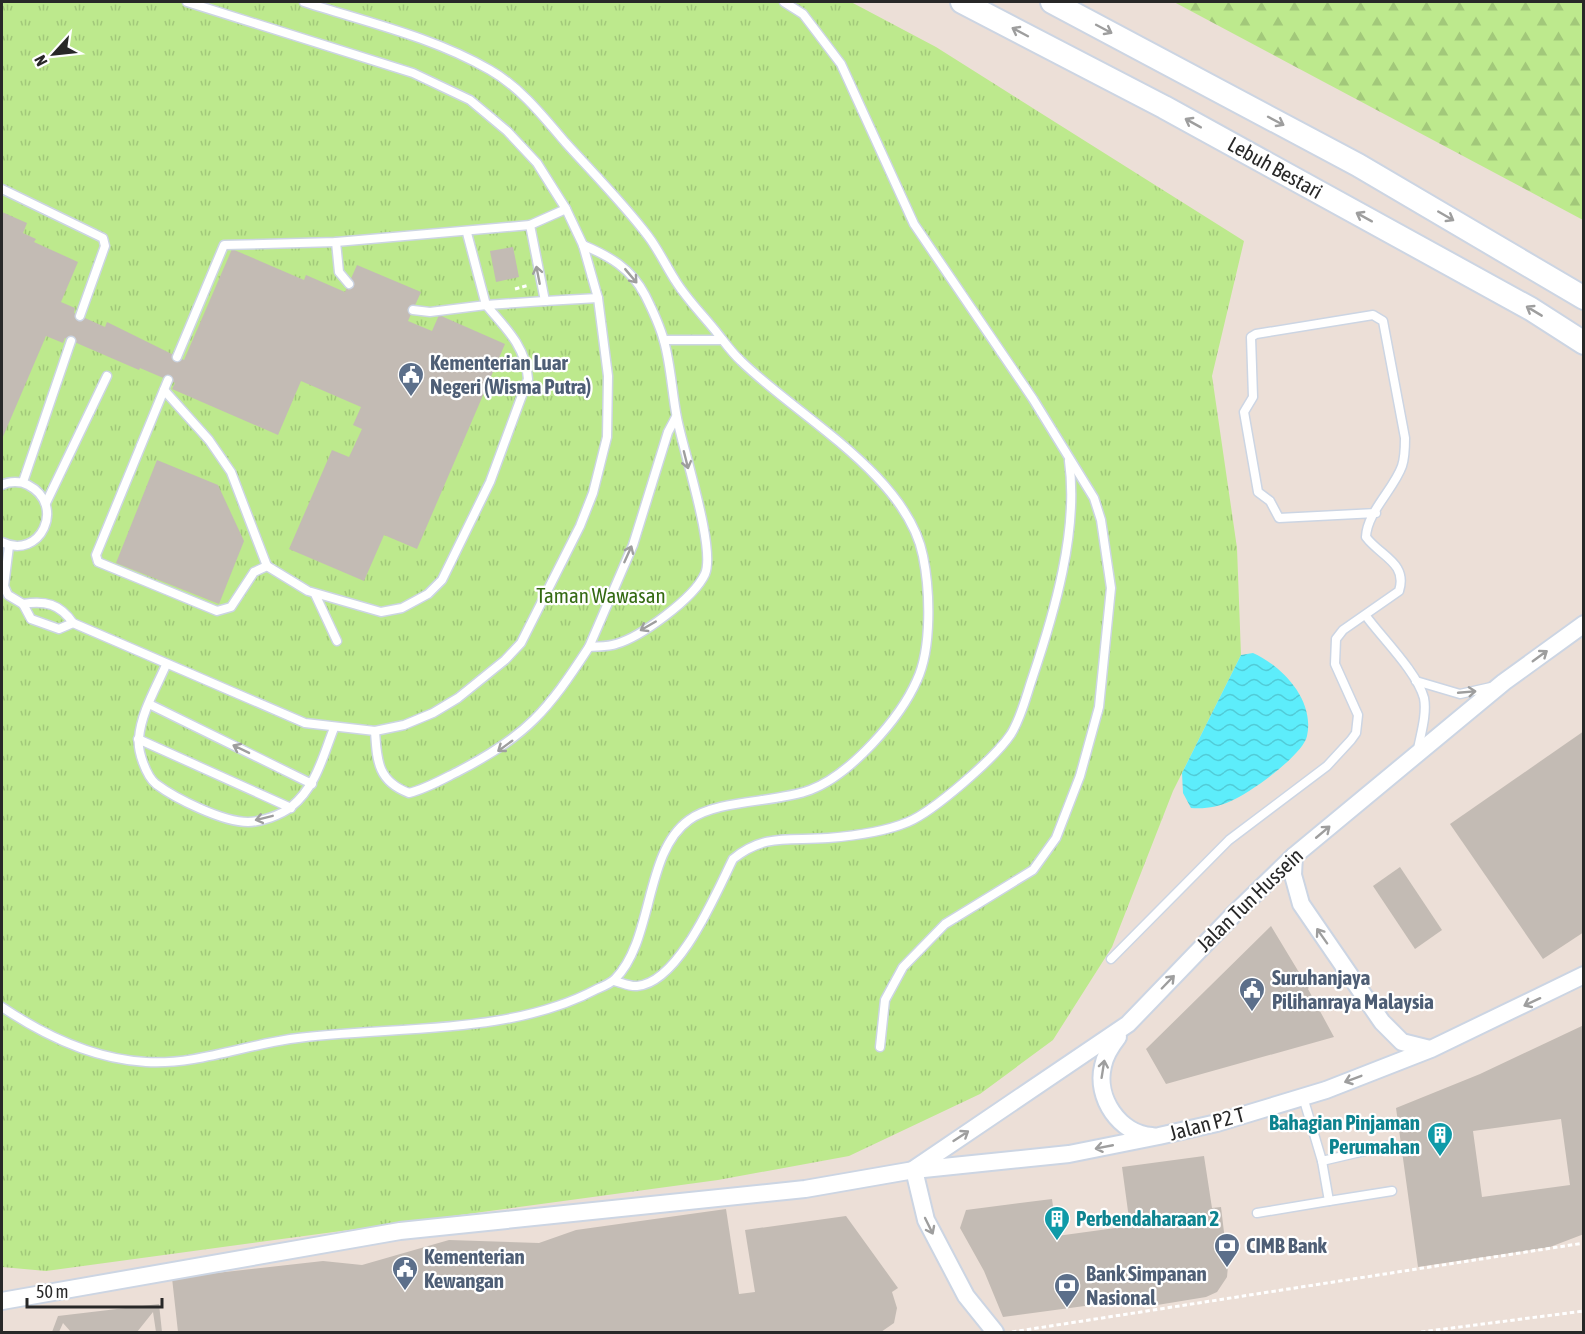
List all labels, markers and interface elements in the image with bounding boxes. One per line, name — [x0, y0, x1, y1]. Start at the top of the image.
north arrow — [24, 24, 84, 84]
one-way arrow — [1094, 24, 1112, 35]
one-way arrow — [1012, 26, 1029, 38]
text: N — [30, 53, 51, 69]
one-way arrow — [1267, 115, 1284, 127]
one-way arrow — [1184, 117, 1202, 128]
street label: Lebuh Bestari — [1224, 131, 1327, 203]
one-way arrow — [1437, 210, 1454, 222]
one-way arrow — [1355, 211, 1373, 222]
one-way arrow — [532, 266, 543, 285]
one-way arrow — [624, 268, 638, 283]
one-way arrow — [1526, 305, 1543, 317]
place label: Kementerian Luar Negeri (Wisma Putra) — [430, 350, 591, 398]
public building icon: Kementerian Luar Negeri (Wisma Putra) — [396, 360, 426, 398]
one-way arrow — [681, 450, 693, 469]
one-way arrow — [623, 546, 635, 564]
park label: Taman Wawasan — [536, 583, 666, 607]
one-way arrow — [640, 620, 657, 632]
one-way arrow — [1531, 650, 1547, 662]
one-way arrow — [1457, 686, 1477, 697]
one-way arrow — [498, 740, 514, 752]
one-way arrow — [232, 743, 250, 755]
one-way arrow — [255, 813, 274, 825]
one-way arrow — [1315, 825, 1331, 838]
street label: Jalan Tun Hussein — [1191, 843, 1307, 956]
one-way arrow — [1316, 929, 1328, 945]
place label: Suruhanjaya Pilihanraya Malaysia — [1272, 965, 1434, 1013]
one-way arrow — [1161, 975, 1176, 990]
public building icon: Suruhanjaya Pilihanraya Malaysia — [1237, 975, 1267, 1013]
one-way arrow — [1523, 996, 1541, 1008]
one-way arrow — [1098, 1060, 1109, 1080]
one-way arrow — [1344, 1075, 1363, 1086]
street label: Jalan P2 T — [1166, 1101, 1247, 1145]
place label: Bahagian Pinjaman Perumahan — [1269, 1110, 1420, 1158]
building icon: Bahagian Pinjaman Perumahan — [1425, 1120, 1455, 1158]
one-way arrow — [952, 1130, 969, 1142]
one-way arrow — [1095, 1142, 1115, 1153]
building icon: Perbendaharaan 2 — [1042, 1204, 1072, 1242]
place label: Perbendaharaan 2 — [1076, 1206, 1220, 1230]
one-way arrow — [924, 1217, 936, 1235]
bank icon: CIMB Bank — [1212, 1231, 1242, 1269]
place label: CIMB Bank — [1246, 1233, 1328, 1257]
place label: Kementerian Kewangan — [424, 1244, 525, 1292]
public building icon: Kementerian Kewangan — [390, 1254, 420, 1292]
place label: Bank Simpanan Nasional — [1086, 1261, 1207, 1309]
scale bar — [27, 1271, 162, 1309]
bank icon: Bank Simpanan Nasional — [1052, 1271, 1082, 1309]
text: 50 m — [36, 1281, 68, 1302]

